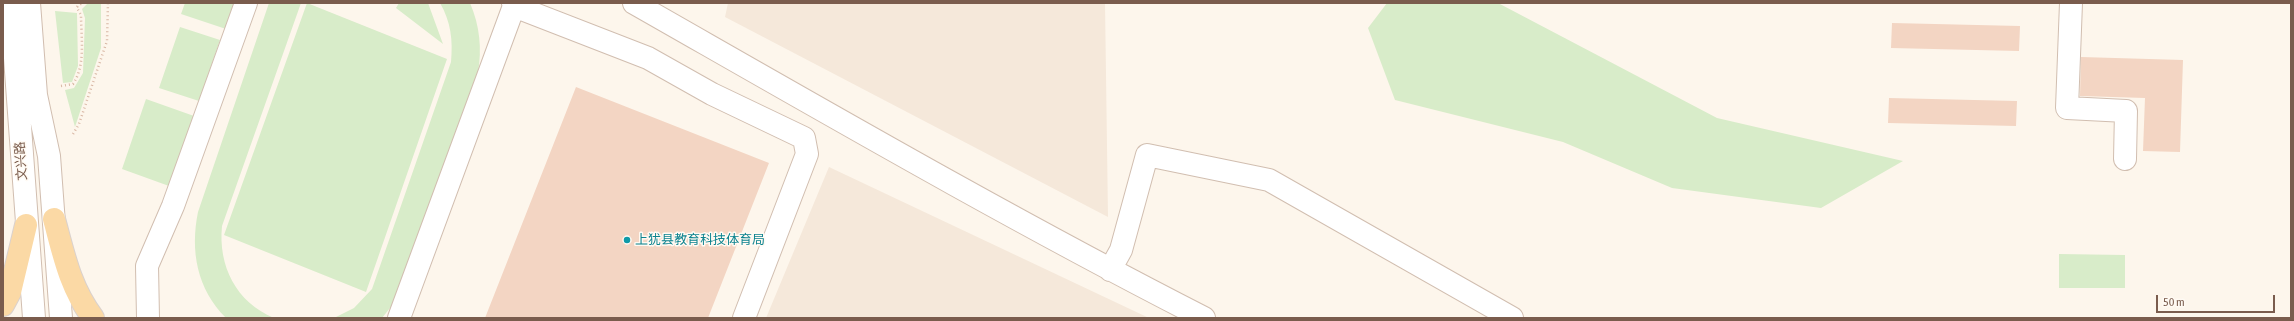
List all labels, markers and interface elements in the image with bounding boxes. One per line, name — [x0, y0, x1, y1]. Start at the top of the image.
street label: 文兴路 — [12, 141, 30, 181]
place label: 上犹县教育科技体育局 — [635, 232, 765, 248]
marker: 上犹县教育科技体育局 — [622, 235, 632, 245]
scale bar — [2158, 287, 2277, 313]
text: 50 m — [2163, 295, 2185, 309]

